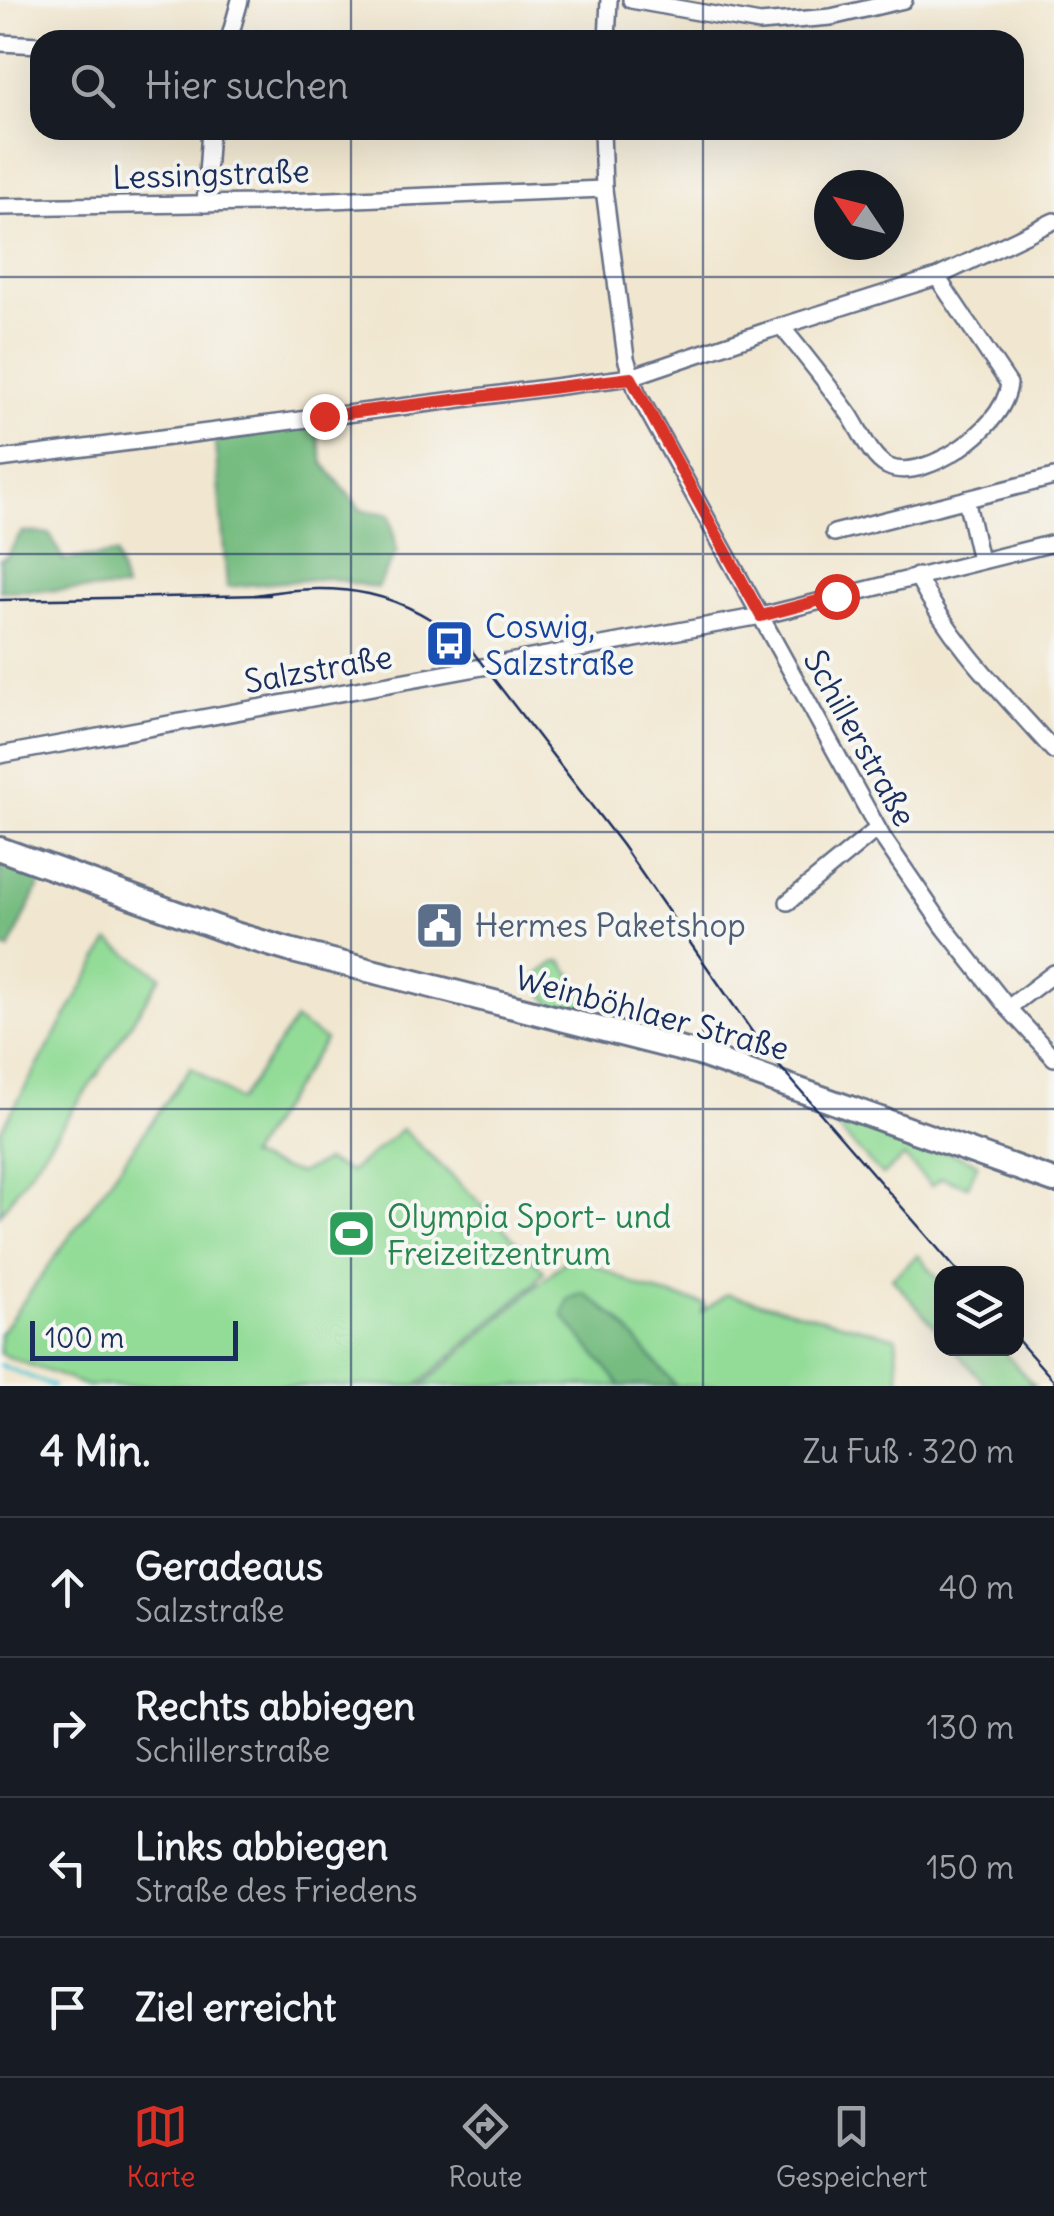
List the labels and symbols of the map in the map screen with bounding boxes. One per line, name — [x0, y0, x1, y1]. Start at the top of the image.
street label: Lessingstraße — [112, 150, 310, 198]
north arrow — [814, 170, 904, 260]
route end — [302, 394, 348, 440]
route start — [814, 574, 860, 620]
place label: Coswig, Salzstraße — [485, 606, 635, 684]
bus stop icon: Coswig, Salzstraße — [424, 618, 476, 670]
street label: Salzstraße — [241, 636, 395, 702]
street label: Schillerstraße — [795, 643, 925, 833]
public building icon: Hermes Paketshop — [414, 899, 466, 951]
place label: Hermes Paketshop — [475, 905, 746, 946]
street label: Weinböhlaer Straße — [511, 957, 793, 1069]
place label: Olympia Sport- und Freizeitzentrum — [387, 1196, 671, 1274]
sports icon: Olympia Sport- und Freizeitzentrum — [326, 1208, 378, 1260]
scale bar — [30, 1316, 238, 1360]

